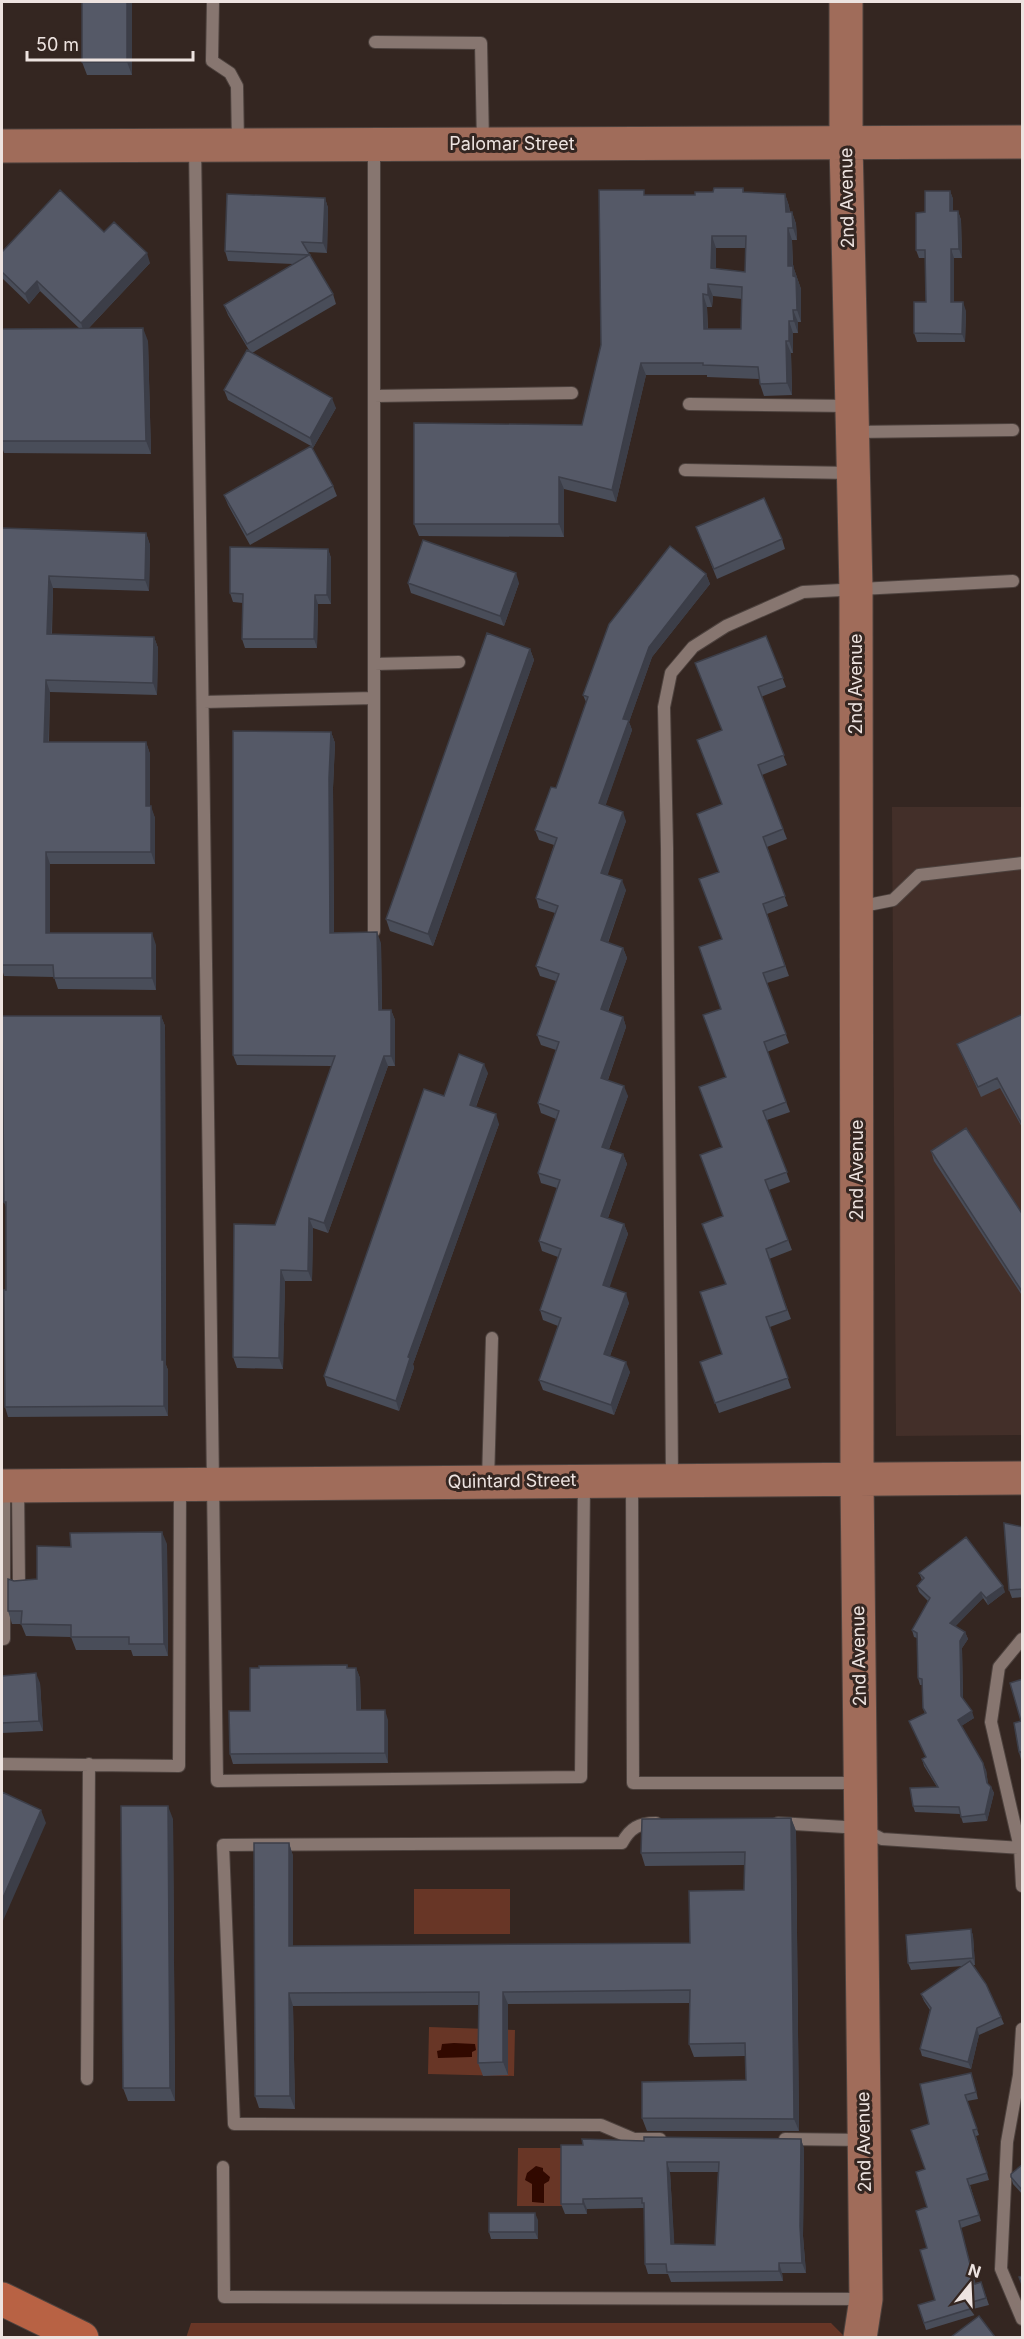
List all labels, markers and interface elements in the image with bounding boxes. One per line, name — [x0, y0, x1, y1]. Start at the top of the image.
scale bar — [27, 24, 194, 62]
text: 50 m — [36, 34, 79, 55]
street label: Palomar Street — [449, 133, 575, 154]
street label: 2nd Avenue — [835, 147, 858, 249]
street label: 2nd Avenue — [845, 634, 866, 734]
street label: 2nd Avenue — [846, 1120, 867, 1220]
street label: Quintard Street — [447, 1469, 577, 1492]
street label: 2nd Avenue — [847, 1605, 870, 1707]
street label: 2nd Avenue — [852, 2091, 875, 2193]
north arrow — [940, 2255, 1000, 2315]
text: N — [966, 2259, 984, 2282]

